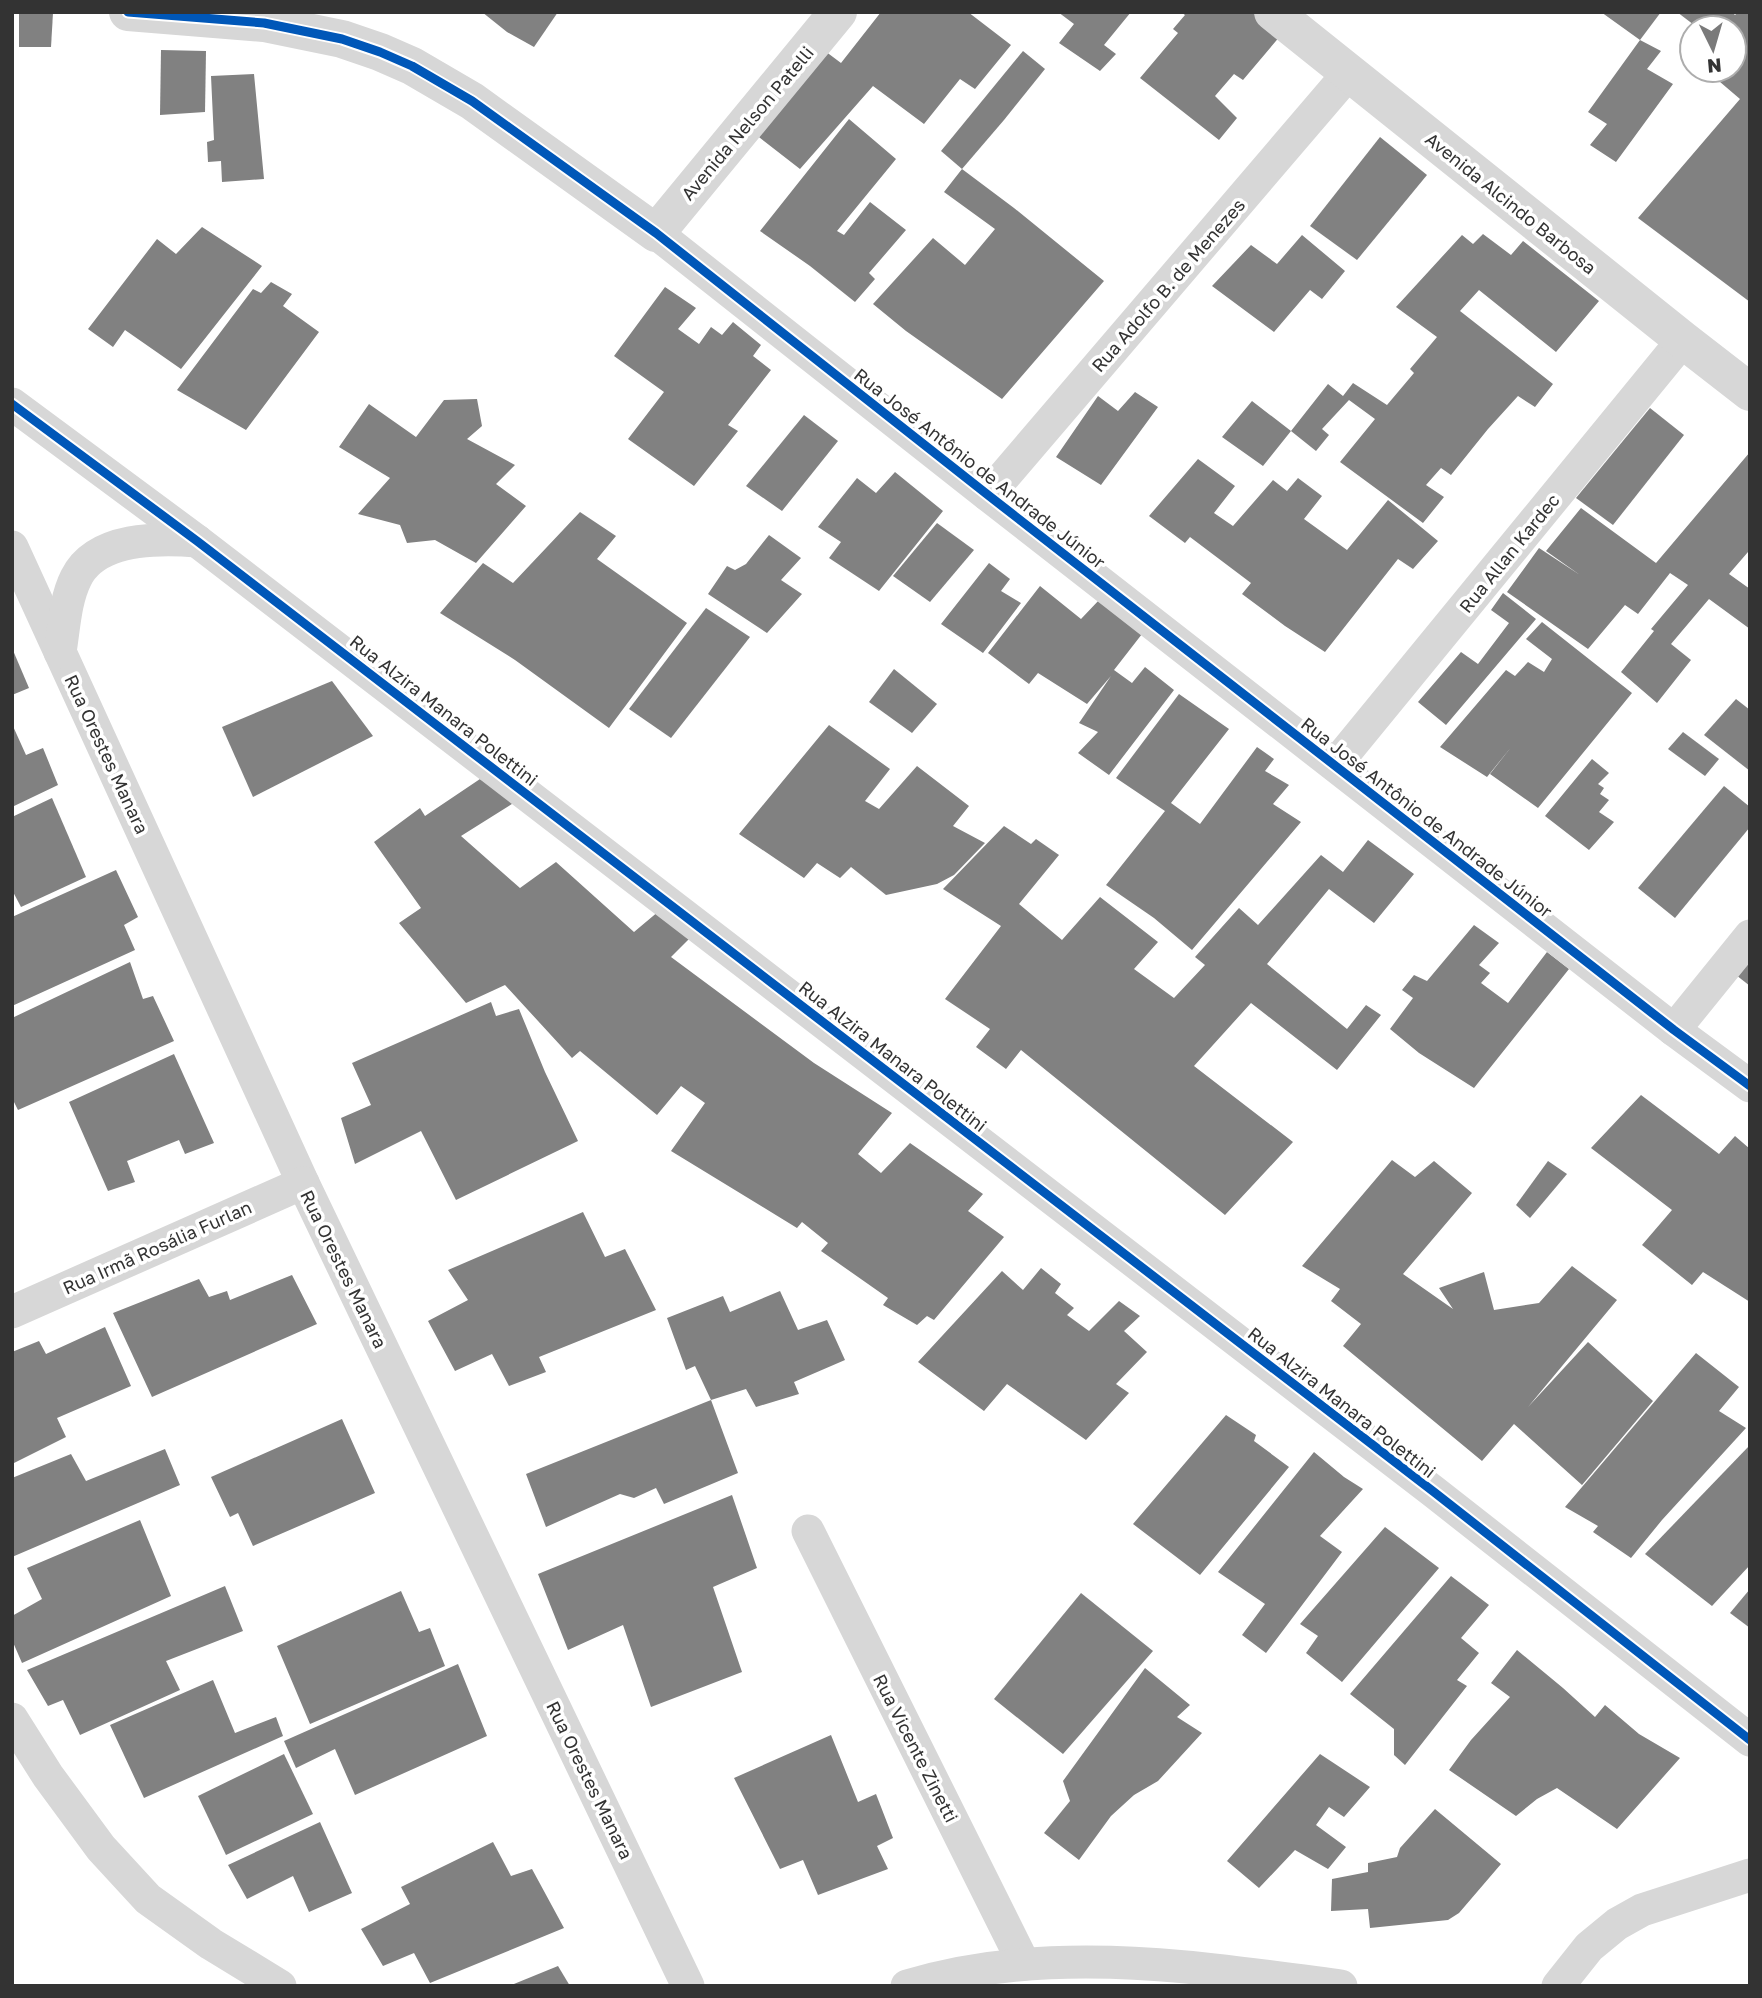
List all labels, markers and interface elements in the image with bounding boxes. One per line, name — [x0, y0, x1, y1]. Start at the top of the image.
north arrow — [1678, 14, 1748, 84]
street label: Avenida Nelson Patelli — [676, 42, 818, 204]
text: N — [1706, 54, 1723, 79]
street label: Avenida Alcindo Barbosa — [1421, 127, 1601, 279]
street label: Rua Adolfo B. de Menezes — [1087, 194, 1249, 376]
street label: Rua José Antônio de Andrade Júnior — [850, 363, 1110, 573]
street label: Rua Allan Kardec — [1454, 489, 1564, 617]
street label: Rua Alzira Manara Polettini — [346, 630, 542, 790]
street label: Rua Orestes Manara — [60, 671, 154, 837]
street label: Rua José Antônio de Andrade Júnior — [1297, 712, 1557, 922]
street label: Rua Alzira Manara Polettini — [795, 976, 991, 1136]
street label: Rua Orestes Manara — [296, 1186, 392, 1352]
street label: Rua Irmã Rosália Furlan — [59, 1195, 255, 1299]
street label: Rua Alzira Manara Polettini — [1244, 1322, 1440, 1482]
street label: Rua Vicente Zinetti — [869, 1670, 963, 1826]
street label: Rua Orestes Manara — [542, 1697, 638, 1863]

